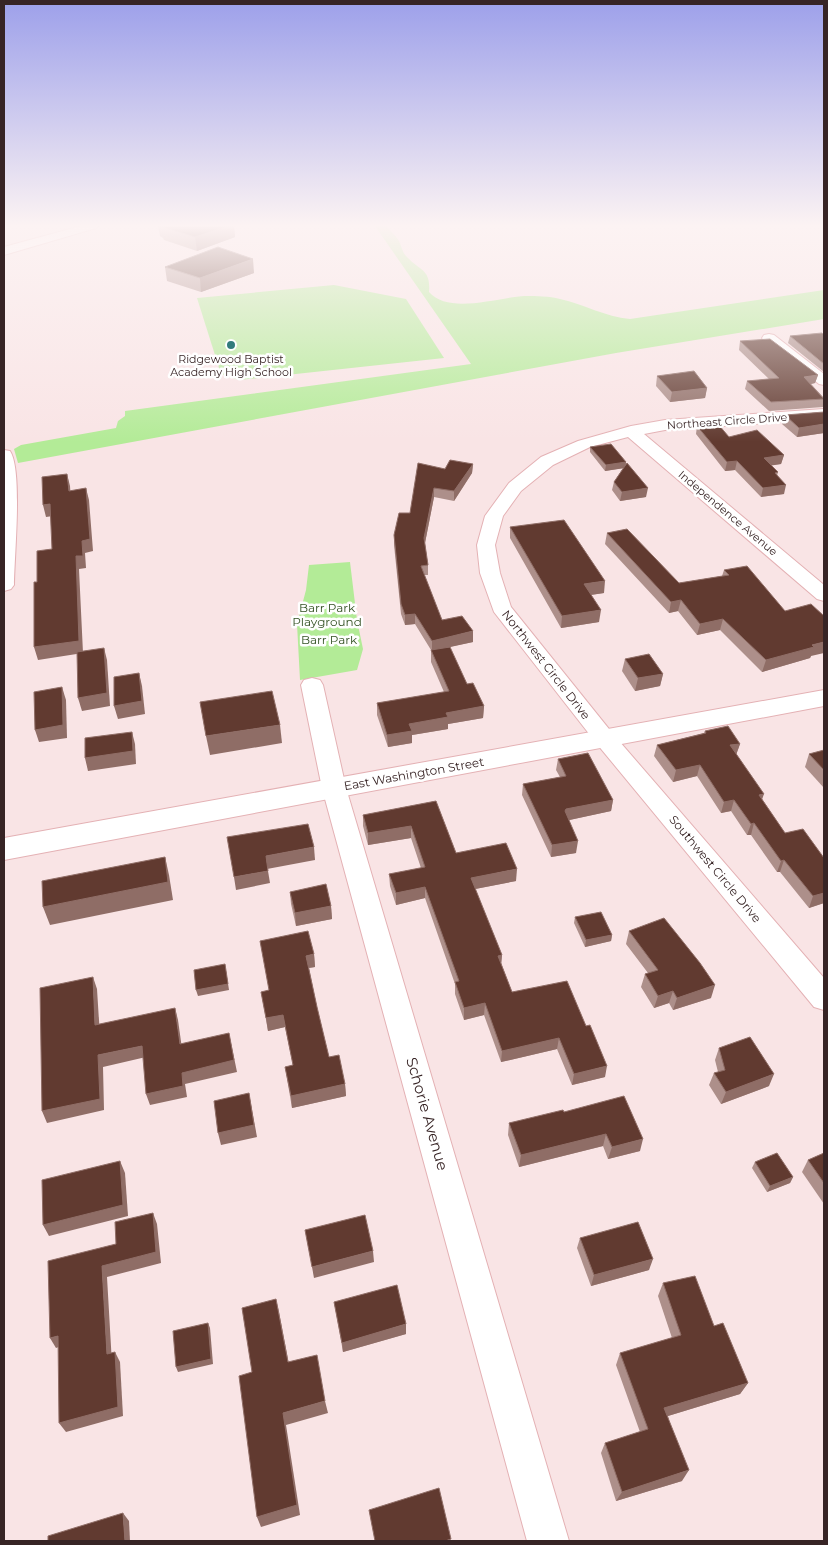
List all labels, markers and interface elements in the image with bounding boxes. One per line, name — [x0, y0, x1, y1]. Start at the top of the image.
marker: Ridgewood Baptist Academy High School — [225, 339, 237, 351]
place label: Ridgewood Baptist Academy High School — [170, 352, 292, 379]
street label: Northeast Circle Drive — [666, 410, 788, 432]
street label: Independence Avenue — [676, 467, 781, 559]
park label: Barr Park Playground — [292, 600, 362, 629]
street label: Northwest Circle Drive — [499, 607, 594, 722]
park label: Barr Park — [301, 632, 358, 647]
street label: East Washington Street — [343, 754, 485, 793]
street label: Southwest Circle Drive — [666, 812, 765, 925]
street label: Schorie Avenue — [402, 1055, 453, 1173]

